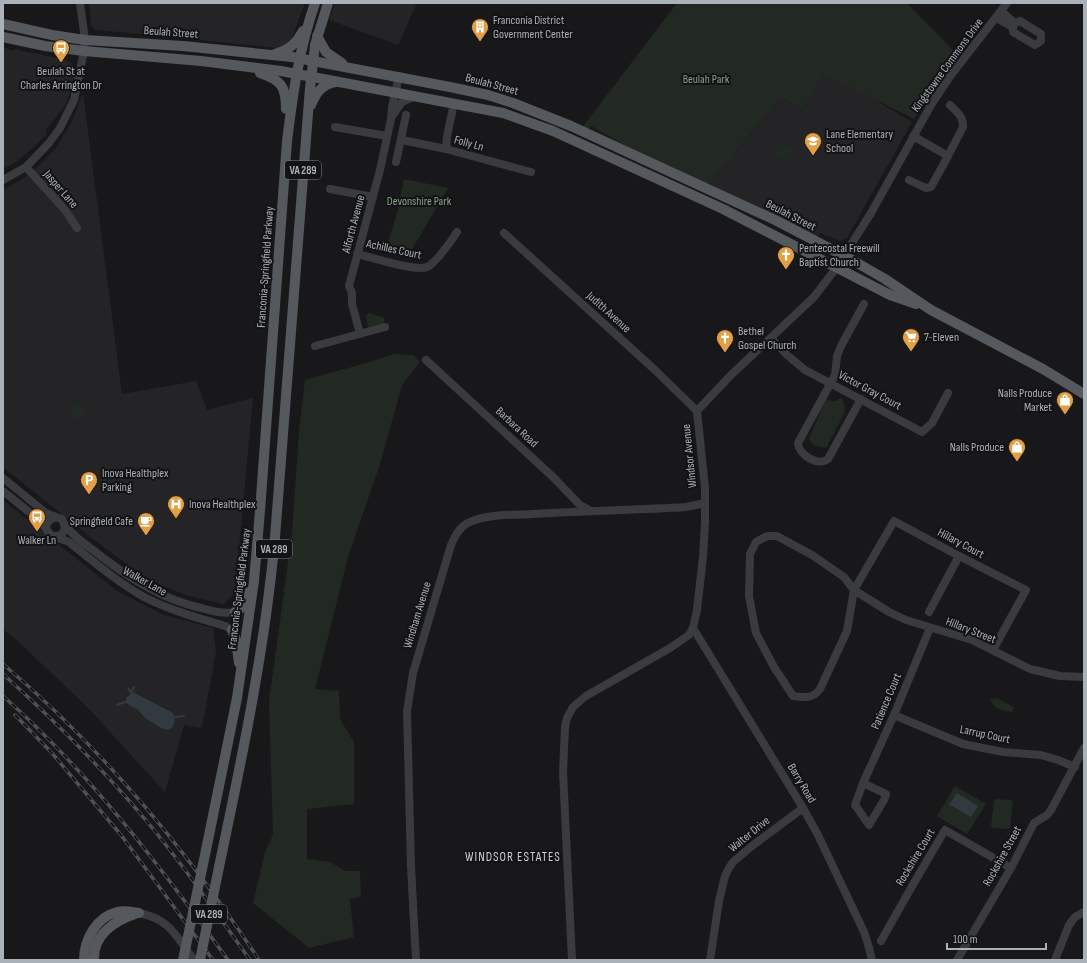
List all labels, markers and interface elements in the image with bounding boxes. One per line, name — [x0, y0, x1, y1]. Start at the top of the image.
place label: Franconia District Government Center — [493, 13, 573, 42]
street label: Kingstowne Commons Drive — [908, 15, 987, 115]
building icon: Franconia District Government Center — [470, 17, 490, 42]
street label: Beulah Street — [143, 23, 199, 42]
bus stop icon: Beulah St at Charles Arrington Dr — [51, 38, 71, 63]
place label: Beulah St at Charles Arrington Dr — [20, 64, 102, 93]
street label: Beulah Street — [464, 70, 520, 99]
park label: Beulah Park — [683, 72, 730, 87]
place label: Lane Elementary School — [826, 127, 893, 156]
school or university icon: Lane Elementary School — [803, 131, 823, 156]
street label: Folly Ln — [452, 132, 485, 155]
road number: VA 289 — [285, 161, 321, 179]
street label: Jasper Lane — [39, 166, 81, 212]
street label: Alforth Avenue — [338, 193, 368, 256]
park label: Devonshire Park — [387, 194, 452, 209]
street label: Beulah Street — [763, 196, 819, 235]
street label: Franconia-Springfield Parkway — [254, 205, 277, 328]
street label: Achilles Court — [364, 236, 423, 263]
place label: Pentecostal Freewill Baptist Church — [799, 241, 880, 270]
church icon: Pentecostal Freewill Baptist Church — [776, 245, 796, 270]
street label: Judith Avenue — [583, 288, 634, 336]
place label: Bethel Gospel Church — [738, 324, 796, 353]
supermarket icon: 7-Eleven — [901, 327, 921, 352]
church icon: Bethel Gospel Church — [715, 328, 735, 353]
place label: 7-Eleven — [924, 330, 959, 345]
street label: Victor Gray Court — [836, 367, 904, 414]
place label: Nalls Produce Market — [998, 386, 1052, 415]
shop icon: Nalls Produce Market — [1055, 390, 1075, 415]
street label: Barbara Road — [492, 404, 541, 451]
street label: Windsor Avenue — [679, 423, 700, 489]
shop icon: Nalls Produce — [1007, 437, 1027, 462]
place label: Nalls Produce — [950, 440, 1004, 455]
place label: Inova Healthplex Parking — [102, 466, 169, 495]
parking icon: Inova Healthplex Parking — [79, 470, 99, 495]
hospital icon: Inova Healthplex — [166, 494, 186, 519]
place label: Inova Healthplex — [189, 497, 256, 512]
bus stop icon: Walker Ln — [27, 507, 47, 532]
cafe icon: Springfield Cafe — [136, 511, 156, 536]
place label: Springfield Cafe — [70, 514, 133, 529]
street label: Hillary Court — [935, 525, 987, 562]
street label: Franconia-Springfield Parkway — [225, 527, 254, 650]
place label: Walker Ln — [18, 533, 56, 548]
road number: VA 289 — [256, 540, 292, 558]
street label: Walker Lane — [120, 563, 170, 600]
street label: Windham Avenue — [400, 580, 435, 650]
street label: Hillary Street — [943, 614, 998, 647]
street label: Patience Court — [868, 670, 905, 732]
street label: Larrup Court — [958, 722, 1012, 747]
street label: Barry Road — [784, 761, 819, 806]
street label: Walter Drive — [726, 813, 773, 856]
street label: Rockshire Street — [980, 823, 1025, 889]
street label: Rockshire Court — [892, 826, 939, 889]
district label: WINDSOR ESTATES — [465, 849, 561, 865]
road number: VA 289 — [191, 905, 227, 923]
scale bar — [947, 925, 1046, 951]
text: 100 m — [953, 932, 978, 947]

